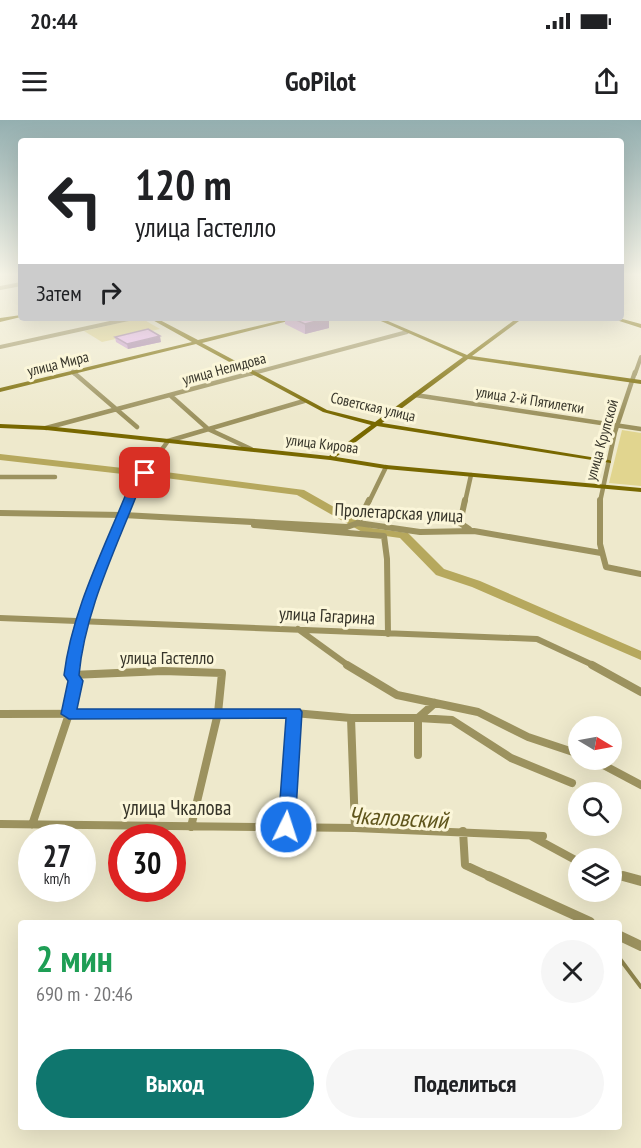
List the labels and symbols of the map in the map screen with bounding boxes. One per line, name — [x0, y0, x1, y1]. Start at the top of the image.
street label: улица Мира — [25, 347, 91, 380]
street label: улица Нелидова — [180, 348, 268, 389]
street label: улица 2-й Пятилетки — [475, 382, 586, 417]
street label: Советская улица — [329, 388, 417, 426]
street label: улица Крупской — [581, 397, 622, 483]
street label: улица Кирова — [285, 430, 359, 457]
pin — [119, 447, 170, 498]
street label: Пролетарская улица — [334, 498, 464, 527]
street label: улица Гагарина — [278, 602, 376, 629]
street label: улица Гастелло — [120, 646, 214, 669]
north arrow — [568, 716, 622, 770]
street label: улица Чкалова — [123, 794, 231, 821]
position arrow — [254, 795, 318, 859]
water label: Чкаловский — [348, 799, 451, 836]
speed limit sign: 30 — [108, 824, 186, 902]

